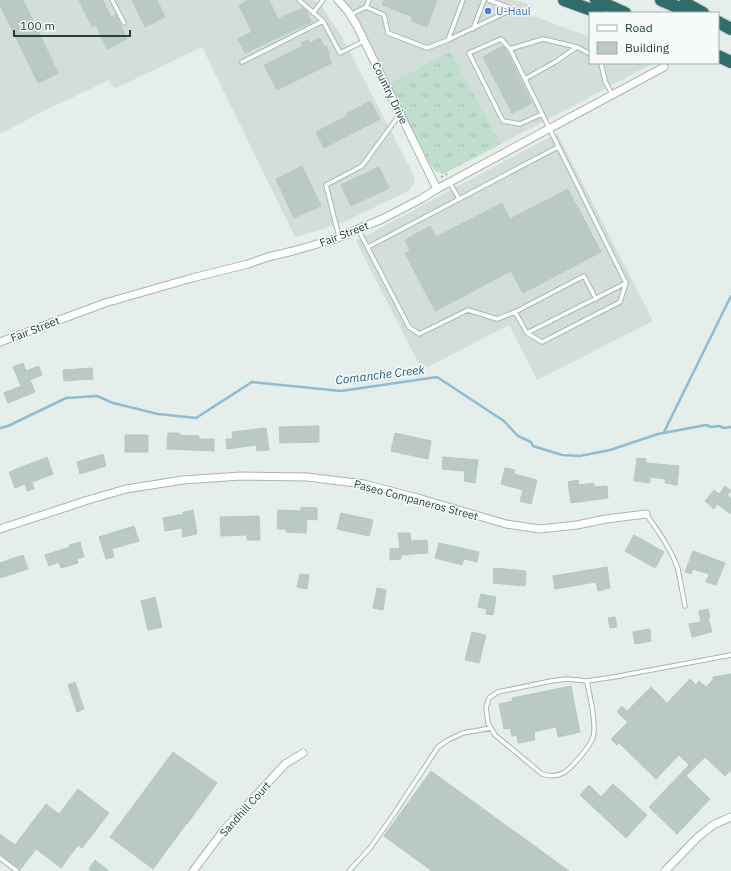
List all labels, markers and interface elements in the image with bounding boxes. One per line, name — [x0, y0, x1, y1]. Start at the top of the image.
place label: U-Haul — [496, 4, 531, 18]
marker: U-Haul — [483, 6, 493, 16]
scale bar — [14, 12, 130, 38]
legend — [589, 12, 719, 64]
text: 100 m — [20, 18, 55, 33]
text: Road — [625, 20, 653, 35]
text: Building — [625, 40, 670, 55]
street label: Country Drive — [369, 60, 411, 126]
street label: Fair Street — [318, 218, 371, 250]
street label: Fair Street — [9, 313, 62, 345]
water label: Comanche Creek — [335, 362, 426, 387]
street label: Paseo Companeros Street — [352, 477, 480, 523]
street label: Sandhill Court — [217, 778, 274, 840]

